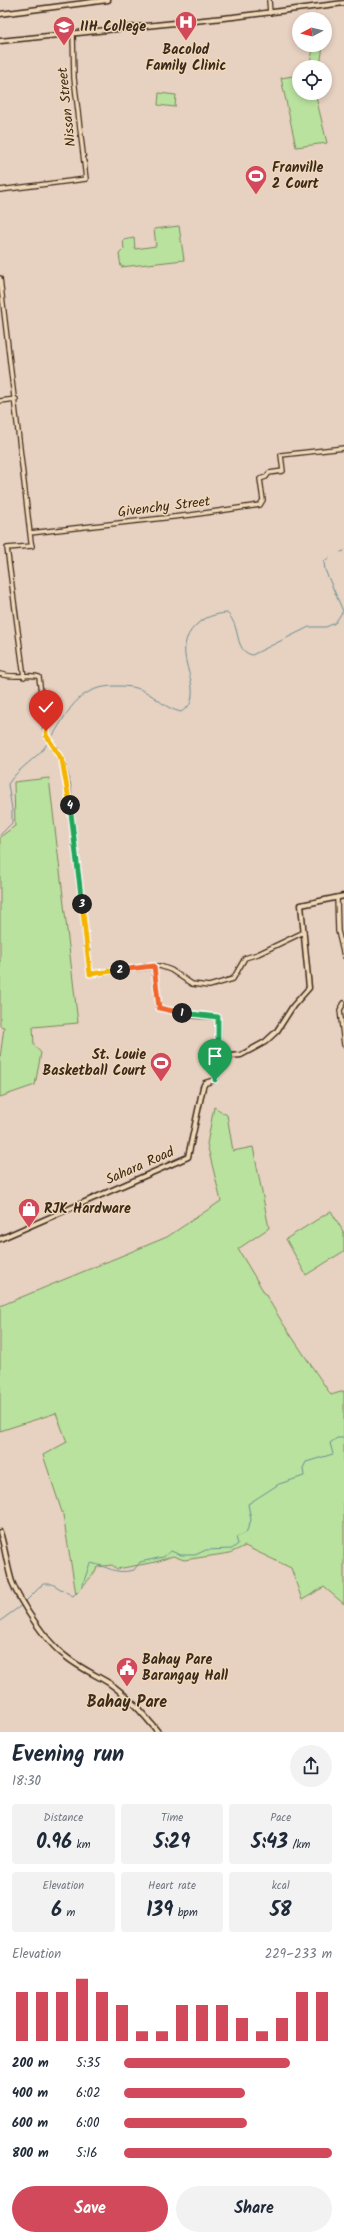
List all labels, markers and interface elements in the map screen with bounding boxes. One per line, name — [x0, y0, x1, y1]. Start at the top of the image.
hospital icon: Bacolod Family Clinic — [173, 9, 199, 42]
north arrow — [292, 12, 332, 52]
map controls — [292, 12, 332, 100]
school or university icon: IIH College — [51, 14, 77, 47]
place label: IIH College — [80, 16, 146, 38]
place label: Bacolod Family Clinic — [146, 39, 226, 77]
button: locate — [292, 60, 332, 100]
street label: Nissan Street — [52, 66, 82, 148]
place label: Franville 2 Court — [272, 157, 324, 195]
sports icon: Franville 2 Court — [243, 163, 269, 196]
street label: Givenchy Street — [117, 490, 212, 524]
pin — [29, 690, 63, 731]
icon: check — [35, 696, 57, 718]
pin: 4 — [60, 795, 80, 815]
text: 4 — [67, 796, 73, 814]
pin: 3 — [72, 894, 92, 914]
text: 3 — [79, 895, 85, 913]
pin: 2 — [110, 960, 130, 980]
text: 2 — [117, 961, 123, 979]
pin: 1 — [172, 1003, 192, 1023]
text: 1 — [180, 1004, 184, 1022]
pin — [198, 1039, 232, 1080]
place label: St. Louie Basketball Court — [42, 1044, 147, 1082]
icon: arrive — [204, 1045, 226, 1067]
sports icon: St. Louie Basketball Court — [148, 1050, 174, 1083]
street label: Sahara Road — [102, 1141, 179, 1191]
shop icon: RJK Hardware — [16, 1196, 42, 1229]
place label: RJK Hardware — [44, 1198, 131, 1220]
place label: Bahay Pare Barangay Hall — [142, 1649, 228, 1687]
public building icon: Bahay Pare Barangay Hall — [114, 1655, 140, 1688]
district label: Bahay Pare — [87, 1690, 167, 1715]
text: Evening run — [12, 1738, 124, 1773]
button: share — [290, 1745, 332, 1787]
text: 18:30 — [12, 1771, 41, 1792]
text: Distance — [44, 1809, 83, 1827]
text: Time — [161, 1809, 183, 1827]
text: Pace — [270, 1809, 291, 1827]
text: 0.96 — [36, 1827, 72, 1859]
text: 5:29 — [154, 1827, 190, 1859]
text: 5:43 — [251, 1827, 288, 1859]
text: km — [72, 1836, 90, 1854]
text: /km — [288, 1836, 310, 1854]
text: Elevation — [43, 1877, 84, 1895]
text: Heart rate — [148, 1877, 196, 1895]
text: kcal — [272, 1877, 290, 1895]
text: 6 — [51, 1895, 62, 1927]
text: 139 — [146, 1895, 173, 1927]
text: 58 — [270, 1895, 292, 1927]
text: m — [62, 1904, 75, 1922]
text: bpm — [173, 1904, 198, 1922]
text: Elevation — [12, 1944, 61, 1965]
text: 229–233 m — [265, 1944, 332, 1965]
text: 200 m — [12, 2053, 49, 2074]
text: 5:35 — [76, 2053, 101, 2074]
text: 400 m — [12, 2083, 48, 2104]
text: 6:02 — [76, 2083, 100, 2104]
text: 600 m — [12, 2113, 48, 2134]
text: 6:00 — [76, 2113, 99, 2134]
text: 800 m — [12, 2143, 49, 2164]
text: 5:16 — [76, 2143, 98, 2164]
button: Save — [12, 2186, 168, 2232]
button: Share — [176, 2186, 332, 2232]

